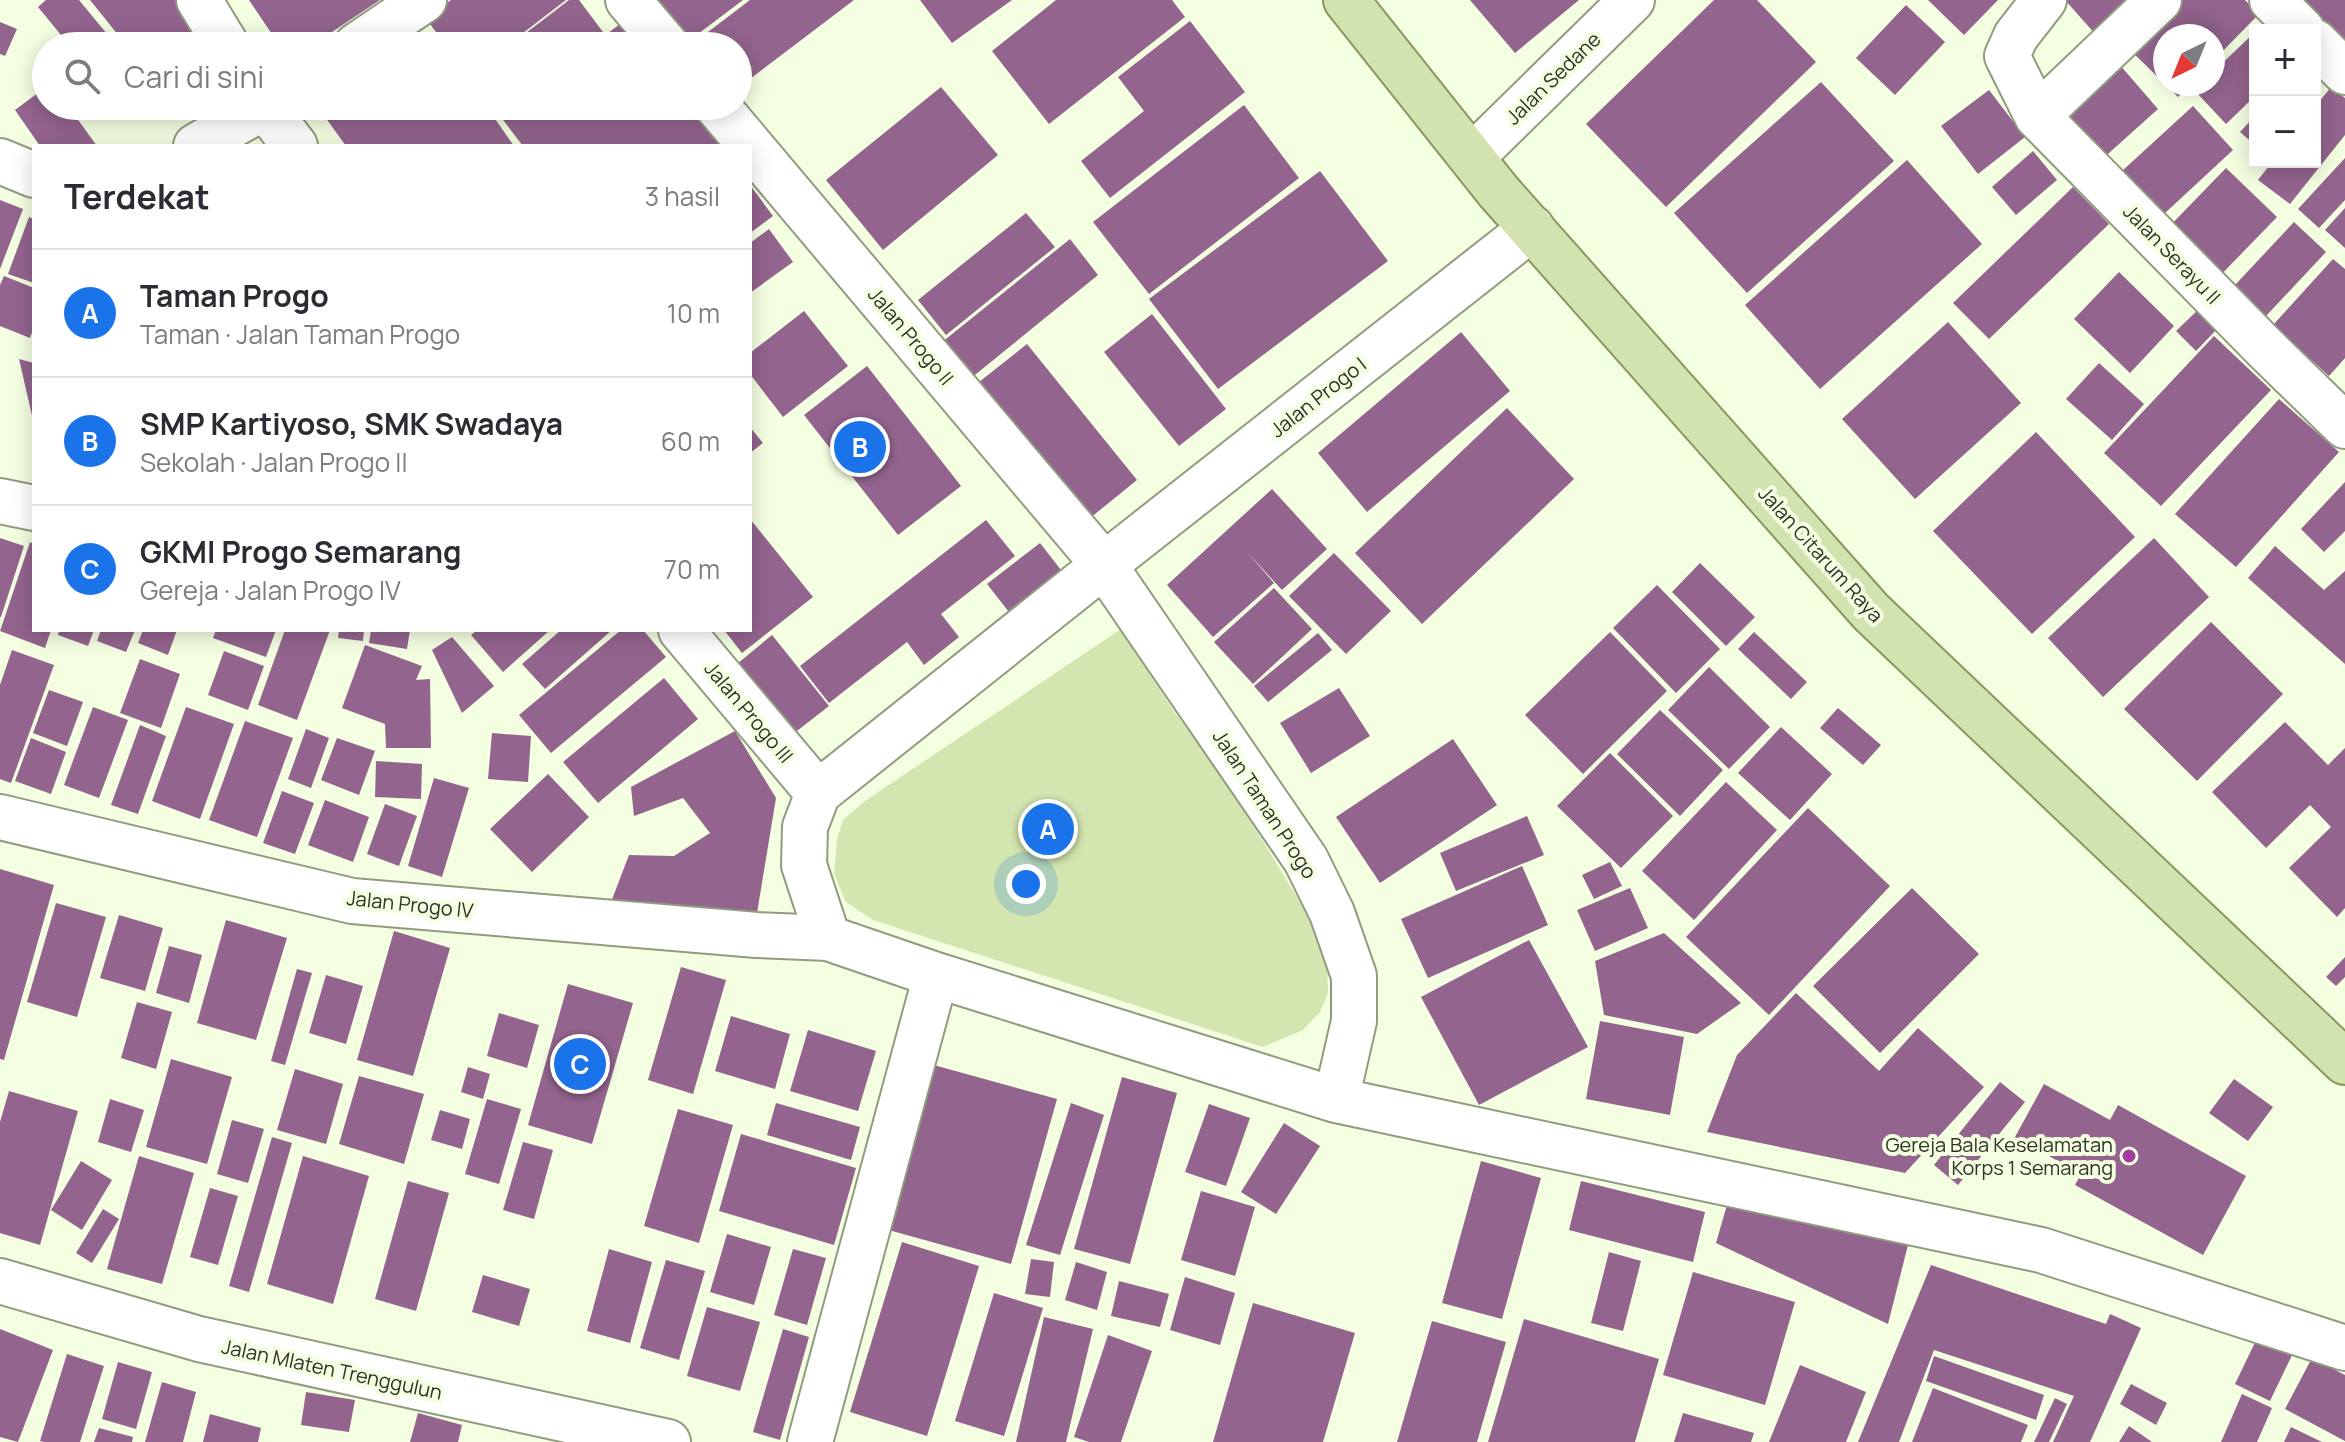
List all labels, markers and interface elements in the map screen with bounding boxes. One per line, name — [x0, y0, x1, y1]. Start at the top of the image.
north arrow — [2153, 24, 2225, 96]
map controls — [2249, 24, 2321, 168]
button: + — [2249, 24, 2321, 96]
street label: Jalan Sedane — [1500, 26, 1606, 130]
search box — [32, 32, 752, 120]
icon: search — [60, 54, 104, 98]
text: Cari di sini — [124, 56, 264, 97]
button: − — [2249, 96, 2321, 168]
text: Terdekat — [64, 173, 210, 219]
text: 3 hasil — [645, 178, 720, 214]
street label: Jalan Serayu II — [2117, 198, 2227, 310]
text: Taman Progo — [140, 275, 329, 316]
street label: Jalan Progo II — [862, 281, 960, 391]
text: A — [81, 295, 99, 331]
text: 10 m — [667, 295, 720, 331]
text: Taman · Jalan Taman Progo — [140, 316, 460, 352]
street label: Jalan Progo I — [1264, 351, 1372, 443]
text: SMP Kartiyoso, SMK Swadaya — [140, 403, 563, 444]
pin: B — [834, 417, 886, 477]
text: B — [82, 423, 98, 459]
text: 60 m — [661, 423, 720, 459]
text: Sekolah · Jalan Progo II — [140, 444, 407, 480]
street label: Jalan Citarum Raya — [1753, 480, 1889, 628]
text: GKMI Progo Semarang — [140, 531, 462, 572]
text: C — [80, 551, 100, 587]
text: 70 m — [664, 551, 720, 587]
text: Gereja · Jalan Progo IV — [140, 572, 401, 608]
street label: Jalan Progo III — [699, 656, 799, 768]
street label: Jalan Taman Progo — [1207, 724, 1323, 884]
pin: A — [1022, 799, 1074, 859]
your location — [1006, 864, 1046, 904]
street label: Jalan Progo IV — [345, 884, 475, 924]
pin: C — [554, 1034, 606, 1094]
place label: Gereja Bala Keselamatan Korps 1 Semarang — [1885, 1131, 2113, 1181]
marker: Gereja Bala Keselamatan Korps 1 Semarang — [2120, 1147, 2138, 1165]
street label: Jalan Mlaten Trenggulun — [219, 1332, 445, 1406]

